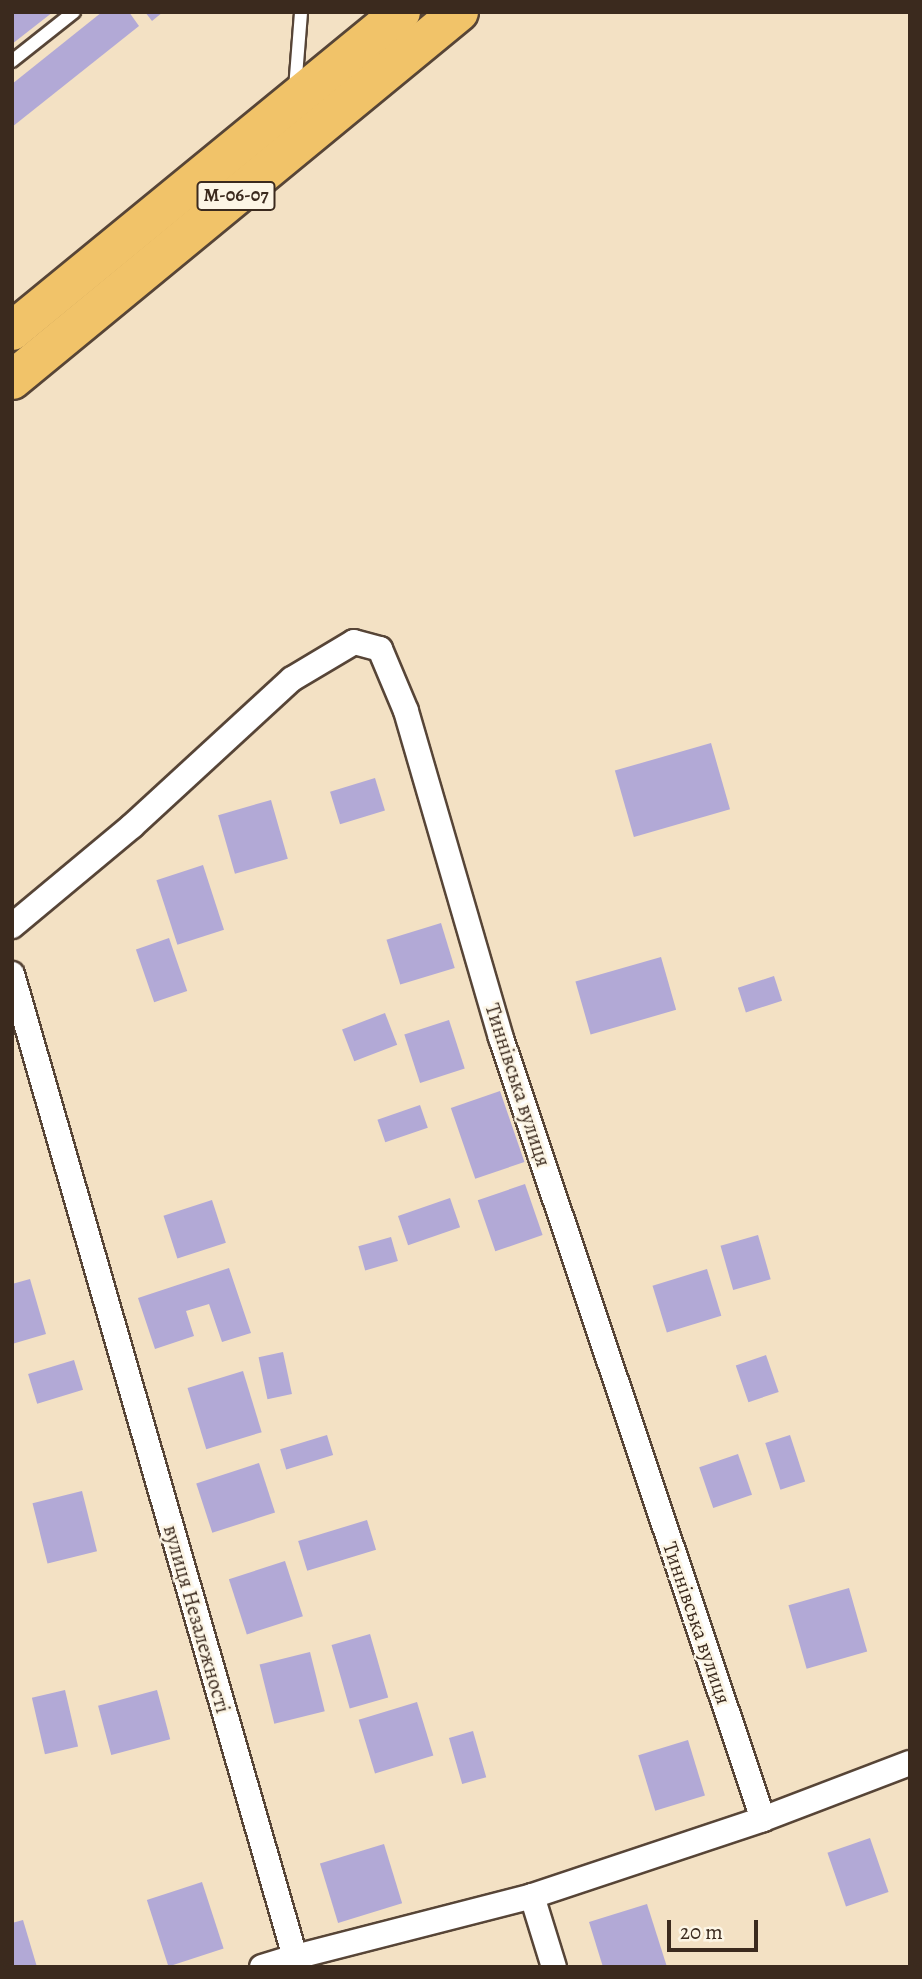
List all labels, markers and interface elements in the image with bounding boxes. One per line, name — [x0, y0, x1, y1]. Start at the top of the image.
road number: М-06-07 — [196, 180, 276, 212]
street label: Тиннівська вулиця — [480, 1000, 556, 1170]
street label: вулиця Незалежності — [158, 1522, 236, 1716]
street label: Тиннівська вулиця — [657, 1538, 737, 1708]
scale bar — [670, 1906, 761, 1950]
text: 20 m — [680, 1918, 723, 1946]

